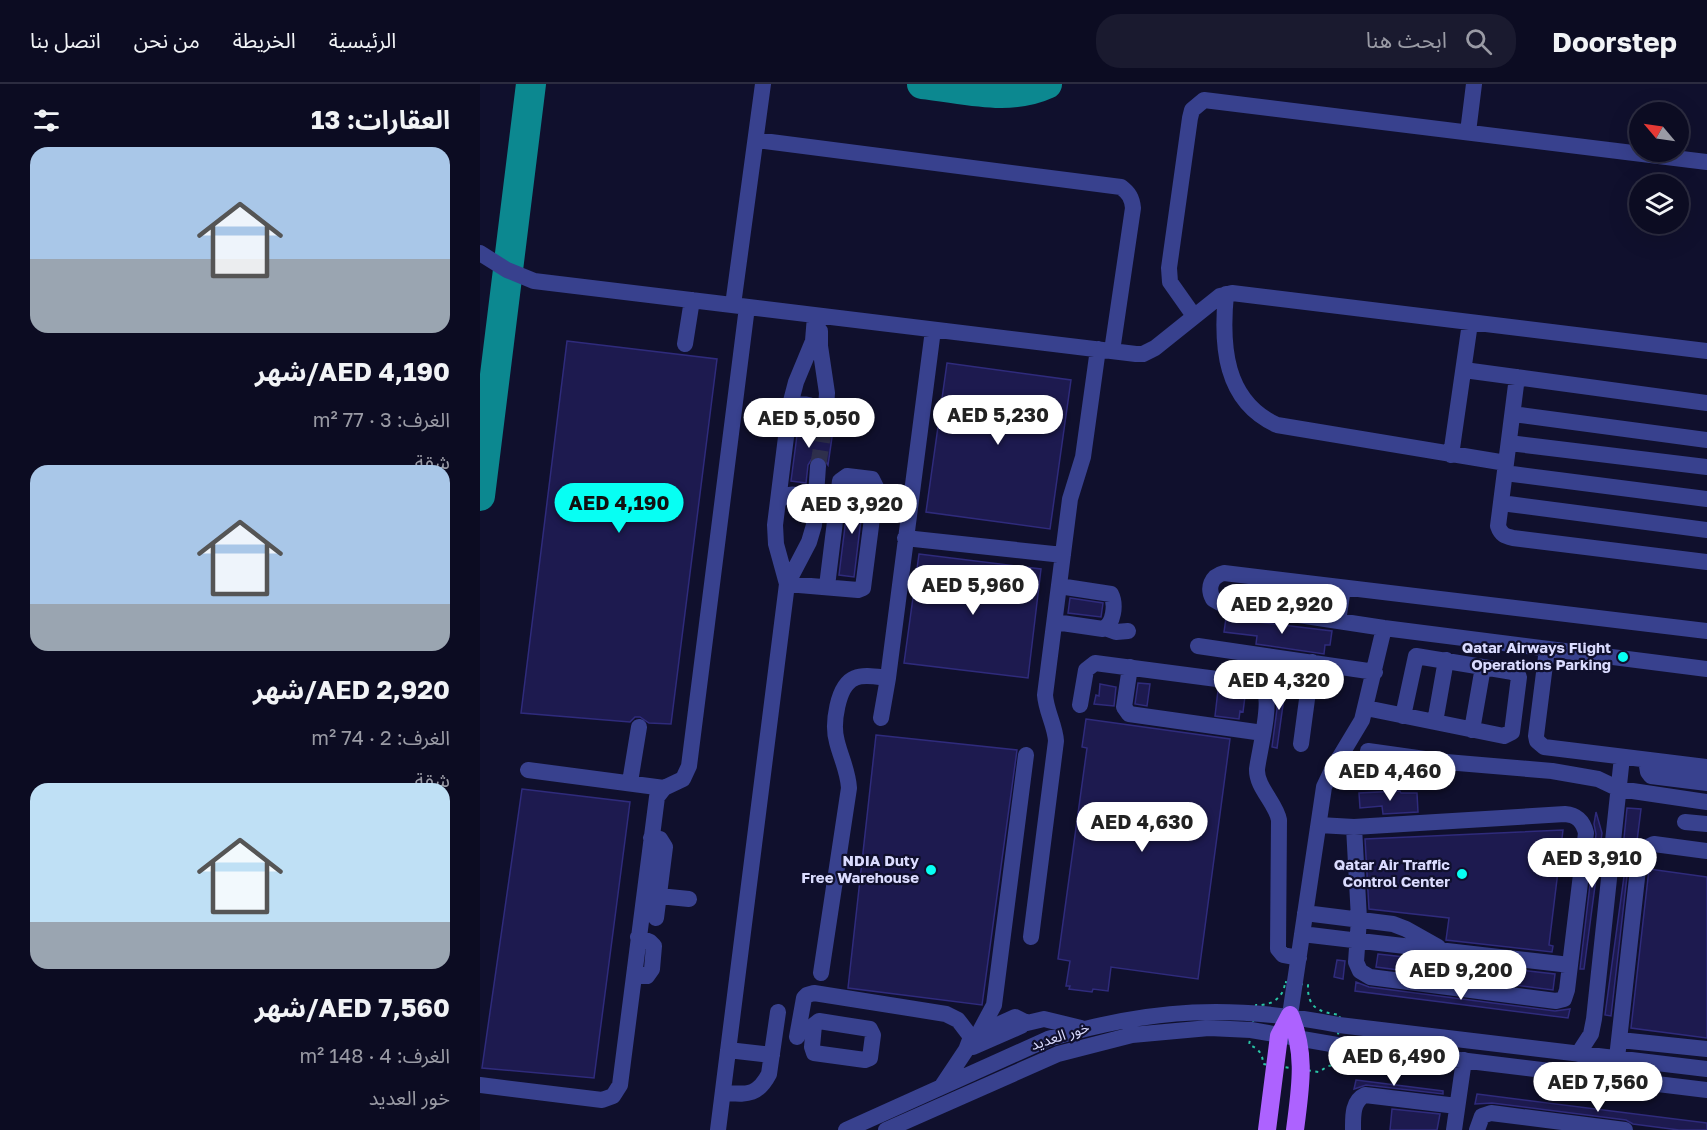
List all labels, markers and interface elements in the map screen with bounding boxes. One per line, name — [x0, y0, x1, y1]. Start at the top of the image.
search box — [1096, 14, 1516, 68]
icon: search — [1462, 25, 1495, 58]
text: Doorstep — [1552, 25, 1677, 58]
text: ابحث هنا — [1366, 26, 1447, 53]
text: اتصل بنا — [30, 27, 101, 53]
text: من نحن — [134, 27, 200, 53]
text: الخريطة — [233, 27, 296, 53]
text: الرئيسية — [329, 27, 396, 53]
north arrow — [1629, 102, 1689, 162]
map controls — [1629, 102, 1689, 234]
icon: filters — [30, 104, 63, 137]
text: العقارات: 13 — [311, 104, 450, 135]
button: layers — [1629, 174, 1689, 234]
icon: home — [186, 186, 294, 294]
text: AED 4,190/شهر — [255, 356, 450, 387]
pin: AED 5,230 — [929, 395, 1067, 446]
pin: AED 5,050 — [740, 398, 878, 449]
text: AED 5,230 — [947, 402, 1049, 426]
text: AED 5,050 — [758, 405, 860, 429]
text: الغرف: 3 · 77 m² — [313, 407, 450, 431]
text: شقة — [415, 449, 450, 473]
pin: AED 4,190 — [550, 483, 688, 534]
pin: AED 3,920 — [783, 484, 921, 535]
text: AED 4,190 — [569, 490, 669, 514]
text: AED 3,920 — [801, 491, 903, 515]
icon: home — [186, 504, 294, 612]
pin: AED 5,960 — [904, 565, 1042, 616]
text: AED 5,960 — [922, 572, 1024, 596]
pin: AED 2,920 — [1213, 584, 1351, 635]
text: AED 2,920 — [1231, 591, 1333, 615]
place label: Qatar Airways Flight Operations Parking — [1462, 638, 1611, 673]
marker: Qatar Airways Flight Operations Parking — [1616, 650, 1630, 664]
pin: AED 4,320 — [1210, 660, 1348, 711]
text: AED 4,320 — [1228, 667, 1330, 691]
text: AED 2,920/شهر — [253, 674, 450, 705]
text: الغرف: 2 · 74 m² — [311, 725, 450, 749]
pin: AED 4,460 — [1321, 751, 1459, 802]
text: AED 4,460 — [1338, 758, 1442, 782]
text: شقة — [415, 767, 450, 791]
pin: AED 4,630 — [1073, 802, 1211, 853]
text: AED 4,630 — [1091, 809, 1193, 833]
icon: home — [186, 822, 294, 930]
pin: AED 3,910 — [1523, 838, 1661, 889]
text: AED 3,910 — [1542, 845, 1642, 869]
place label: NDIA Duty Free Warehouse — [801, 851, 919, 886]
place label: Qatar Air Traffic Control Center — [1334, 855, 1450, 890]
marker: NDIA Duty Free Warehouse — [924, 863, 938, 877]
marker: Qatar Air Traffic Control Center — [1455, 867, 1469, 881]
pin: AED 9,200 — [1392, 950, 1530, 1001]
text: AED 9,200 — [1409, 957, 1513, 981]
text: AED 7,560/شهر — [255, 992, 450, 1023]
street label: خور العديد — [1028, 1017, 1092, 1054]
pin: AED 6,490 — [1325, 1036, 1463, 1087]
text: الغرف: 4 · 148 m² — [299, 1043, 450, 1067]
text: AED 6,490 — [1342, 1043, 1446, 1067]
pin: AED 7,560 — [1529, 1062, 1667, 1113]
text: AED 7,560 — [1547, 1069, 1649, 1093]
text: خور العديد — [369, 1085, 450, 1109]

